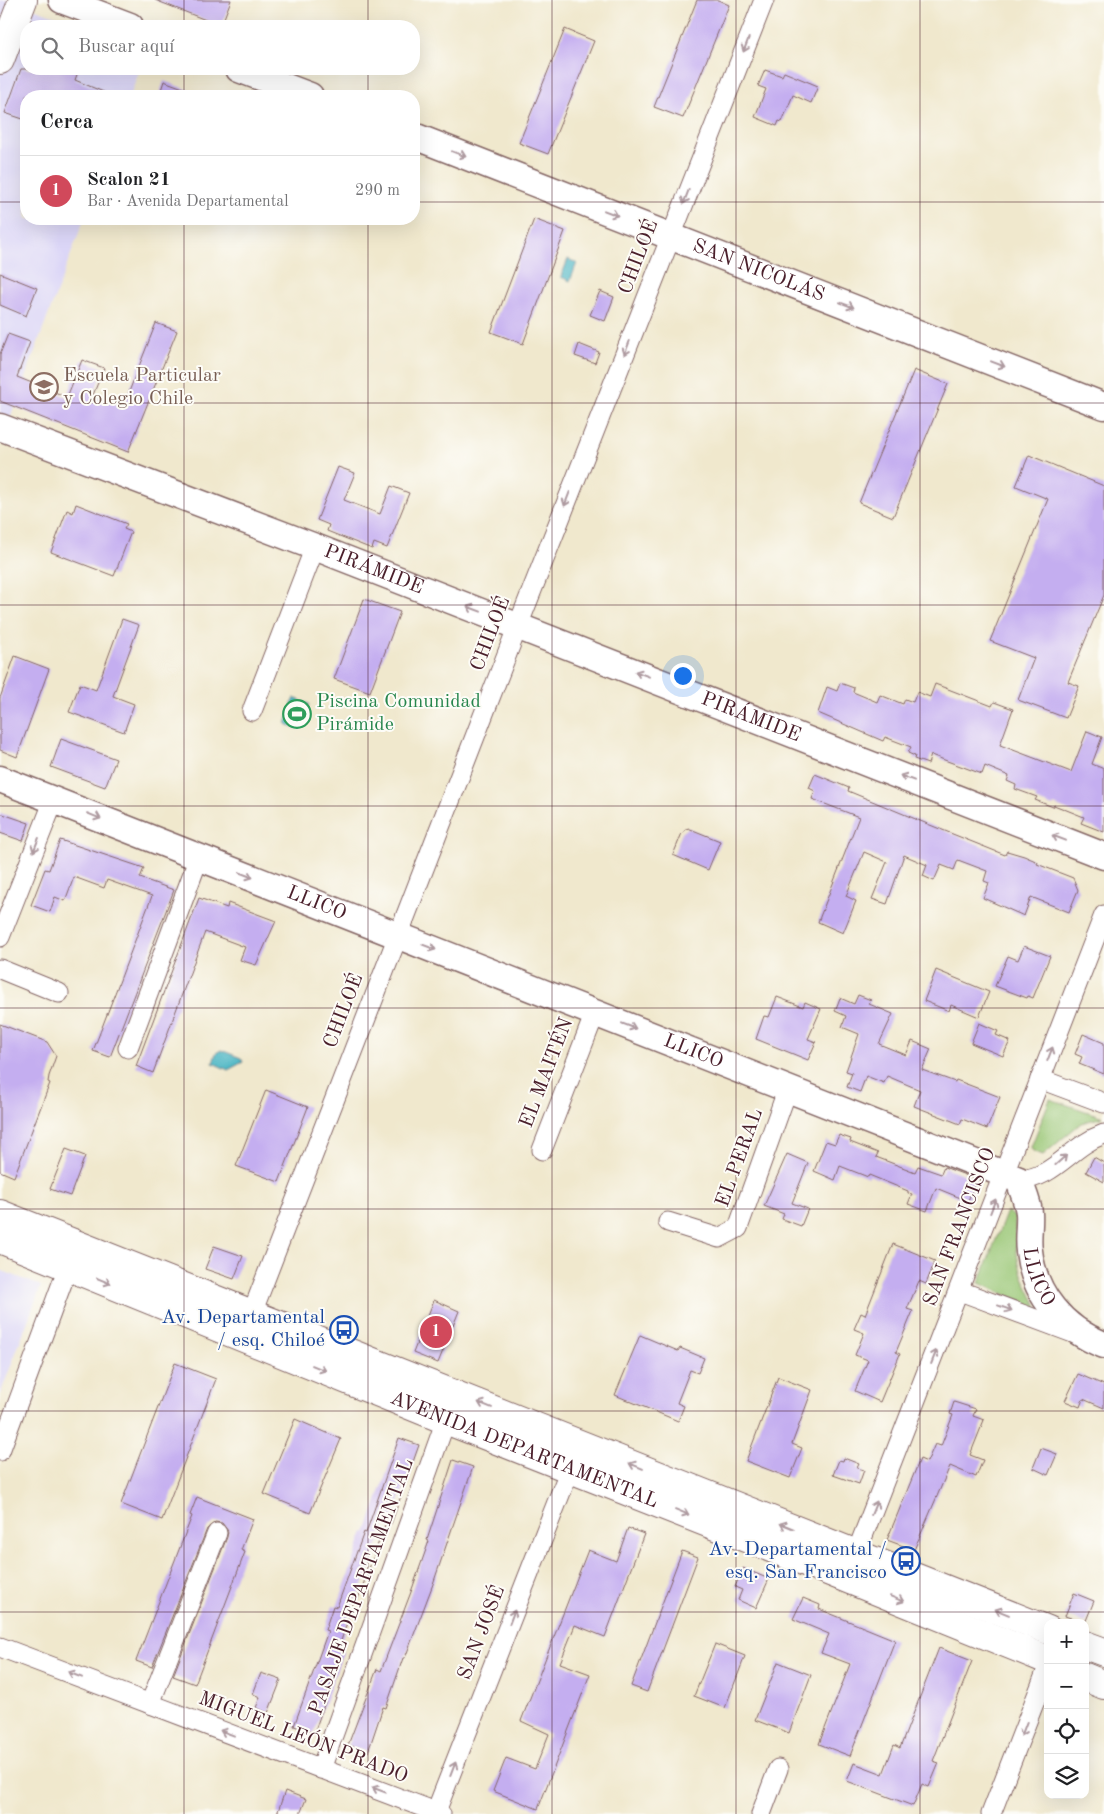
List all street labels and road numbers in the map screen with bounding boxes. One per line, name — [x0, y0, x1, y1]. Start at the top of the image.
street label: CHILOÉ — [613, 216, 662, 297]
street label: SAN NICOLÁS — [690, 236, 827, 306]
street label: PIRÁMIDE — [321, 541, 426, 598]
street label: CHILOÉ — [465, 593, 514, 674]
street label: PIRÁMIDE — [698, 689, 803, 746]
street label: LLICO — [284, 883, 349, 924]
street label: CHILOÉ — [318, 970, 367, 1051]
street label: EL MAITÉN — [514, 1014, 577, 1131]
street label: LLICO — [661, 1031, 726, 1072]
street label: EL PERAL — [713, 1106, 767, 1210]
street label: SAN FRANCISCO — [921, 1145, 999, 1309]
street label: LLICO — [1019, 1246, 1058, 1310]
street label: AVENIDA DEPARTAMENTAL — [387, 1388, 661, 1512]
street label: PASAJE DEPARTAMENTAL — [306, 1456, 418, 1718]
street label: SAN JOSÉ — [452, 1582, 509, 1683]
street label: MIGUEL LEÓN PRADO — [196, 1685, 412, 1787]

